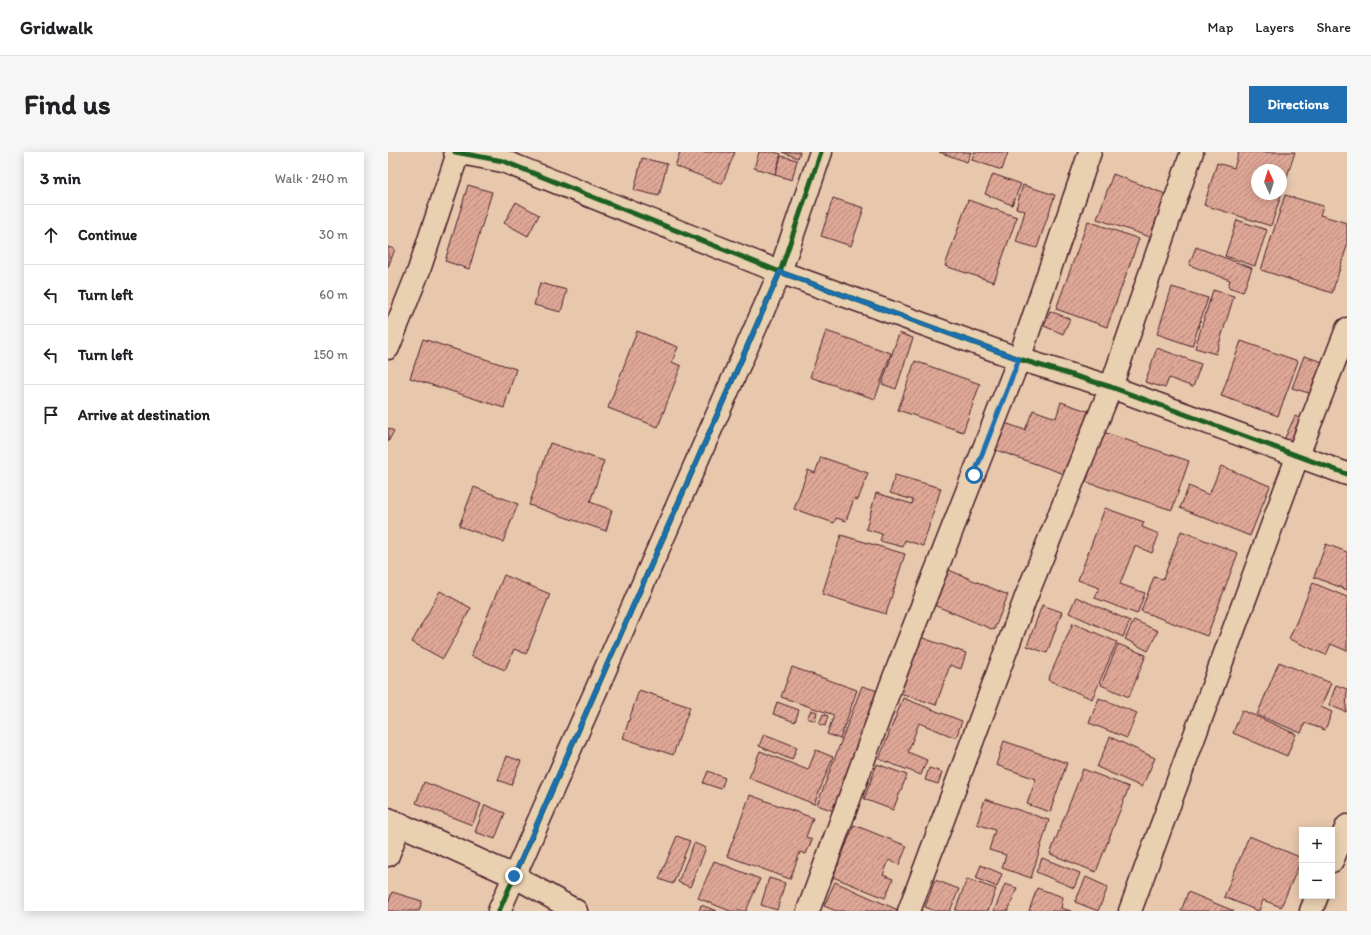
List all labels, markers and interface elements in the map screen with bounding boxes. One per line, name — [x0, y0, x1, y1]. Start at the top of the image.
text: Gridwalk — [20, 16, 93, 39]
text: Map — [1208, 19, 1233, 36]
text: Layers — [1255, 19, 1294, 36]
text: Share — [1316, 19, 1351, 36]
button: Directions — [1249, 86, 1347, 123]
text: Find us — [24, 87, 111, 121]
north arrow — [1251, 164, 1287, 200]
text: 3 min — [40, 168, 81, 188]
text: Walk · 240 m — [275, 171, 348, 186]
icon: ahead — [40, 224, 62, 246]
text: Continue — [78, 226, 137, 244]
text: 30 m — [319, 227, 348, 242]
icon: left — [40, 284, 62, 306]
text: Turn left — [78, 286, 133, 304]
text: 60 m — [319, 287, 348, 302]
icon: left — [40, 344, 62, 366]
text: Turn left — [78, 346, 133, 364]
text: 150 m — [313, 347, 348, 362]
icon: arrive — [40, 404, 62, 426]
text: Arrive at destination — [78, 406, 210, 424]
route start — [965, 466, 983, 484]
map controls — [1299, 827, 1335, 899]
button: + — [1299, 827, 1335, 863]
button: − — [1299, 863, 1335, 899]
route end — [505, 867, 523, 885]

